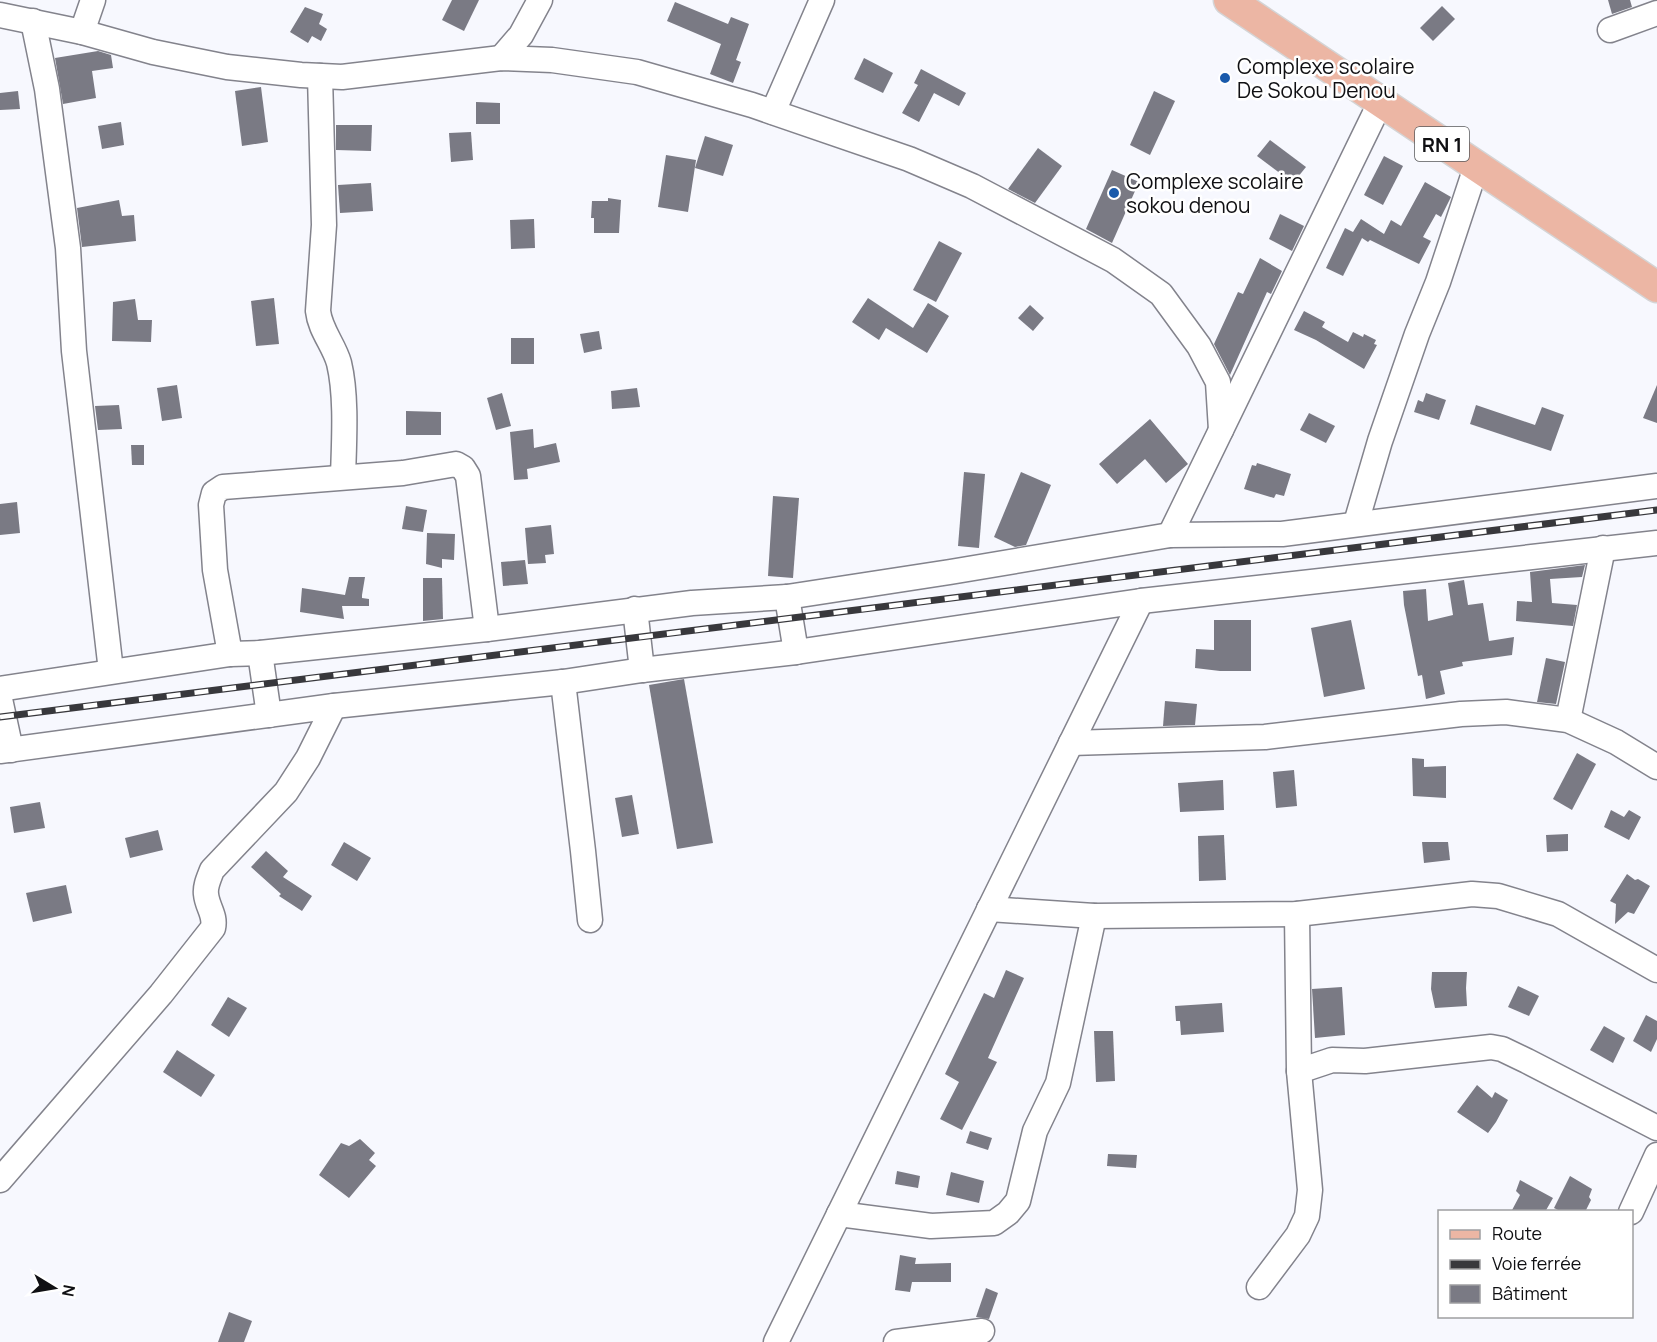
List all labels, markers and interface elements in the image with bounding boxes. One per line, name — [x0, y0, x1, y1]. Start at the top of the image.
place label: Complexe scolaire De Sokou Denou — [1237, 52, 1414, 104]
marker: Complexe scolaire De Sokou Denou — [1218, 71, 1232, 85]
road number: RN 1 — [1415, 127, 1469, 161]
place label: Complexe scolaire sokou denou — [1126, 167, 1303, 219]
marker: Complexe scolaire sokou denou — [1107, 186, 1121, 200]
legend — [1438, 1210, 1633, 1318]
text: Route — [1492, 1221, 1542, 1245]
text: Voie ferrée — [1492, 1251, 1581, 1275]
north arrow — [24, 1258, 84, 1318]
text: Bâtiment — [1492, 1281, 1568, 1305]
text: N — [57, 1283, 81, 1299]

